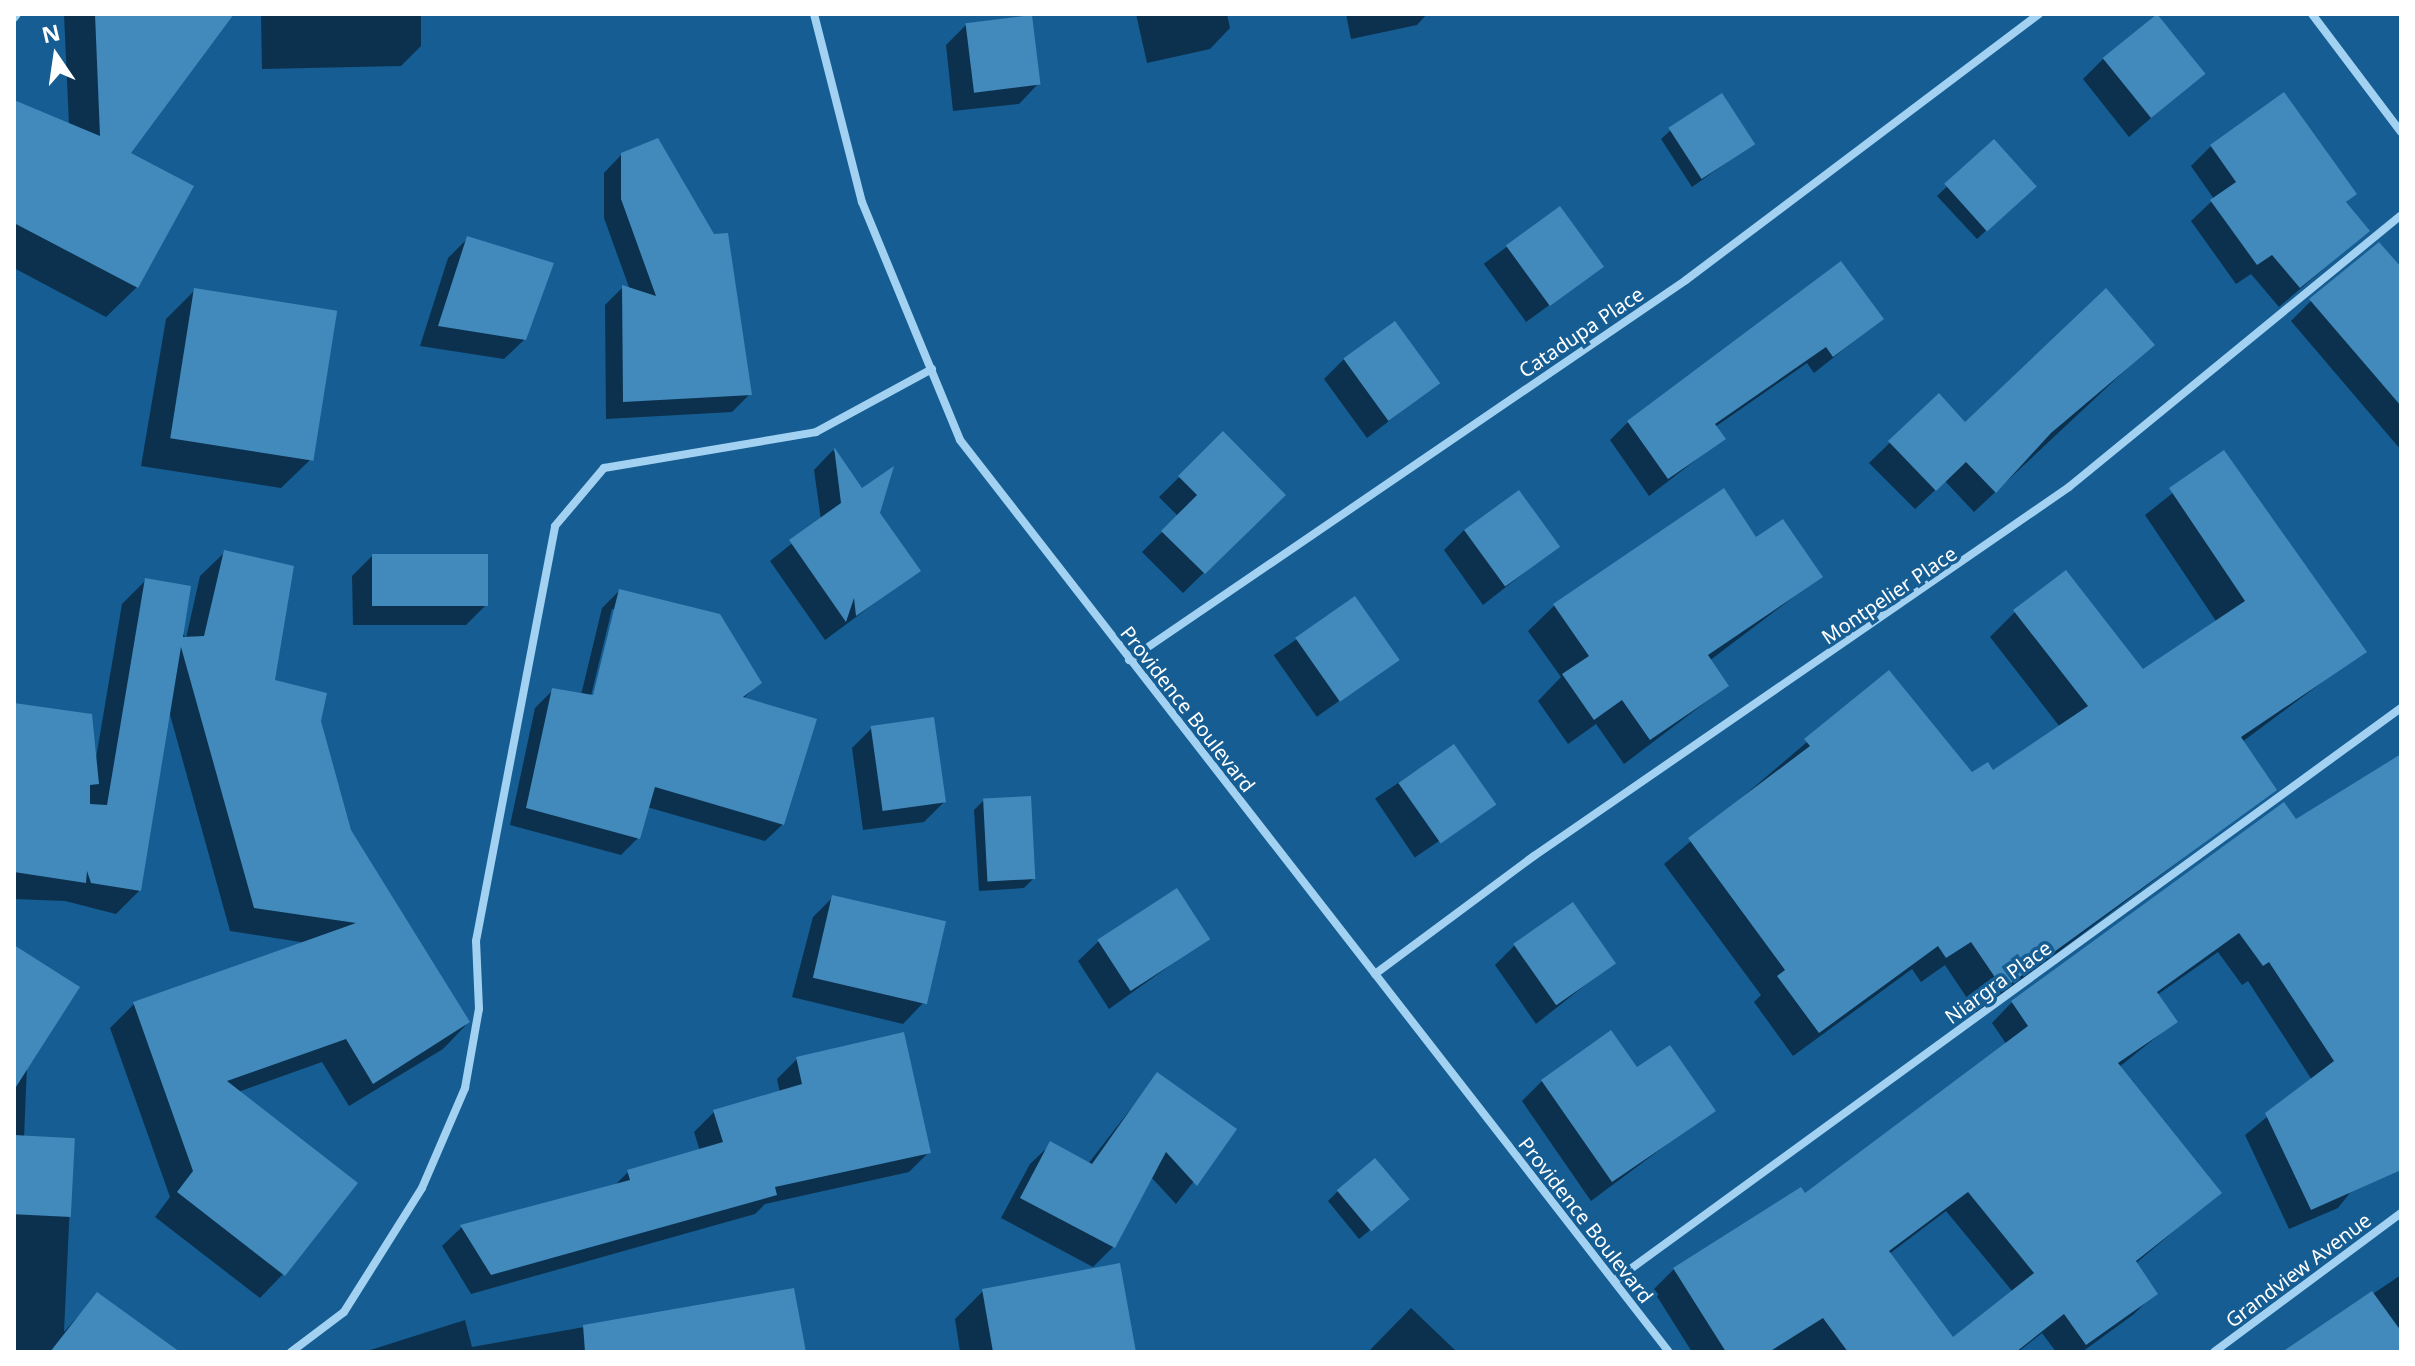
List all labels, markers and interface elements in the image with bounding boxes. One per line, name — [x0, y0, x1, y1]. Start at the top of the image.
north arrow — [16, 16, 96, 96]
text: N — [39, 16, 63, 49]
street label: Catadupa Place — [1514, 281, 1648, 383]
street label: Montpelier Place — [1817, 541, 1961, 649]
street label: Providence Boulevard — [1116, 621, 1260, 797]
street label: Niargra Place — [1940, 935, 2056, 1029]
street label: Providence Boulevard — [1514, 1132, 1658, 1308]
street label: Grandview Avenue — [2221, 1208, 2375, 1332]

